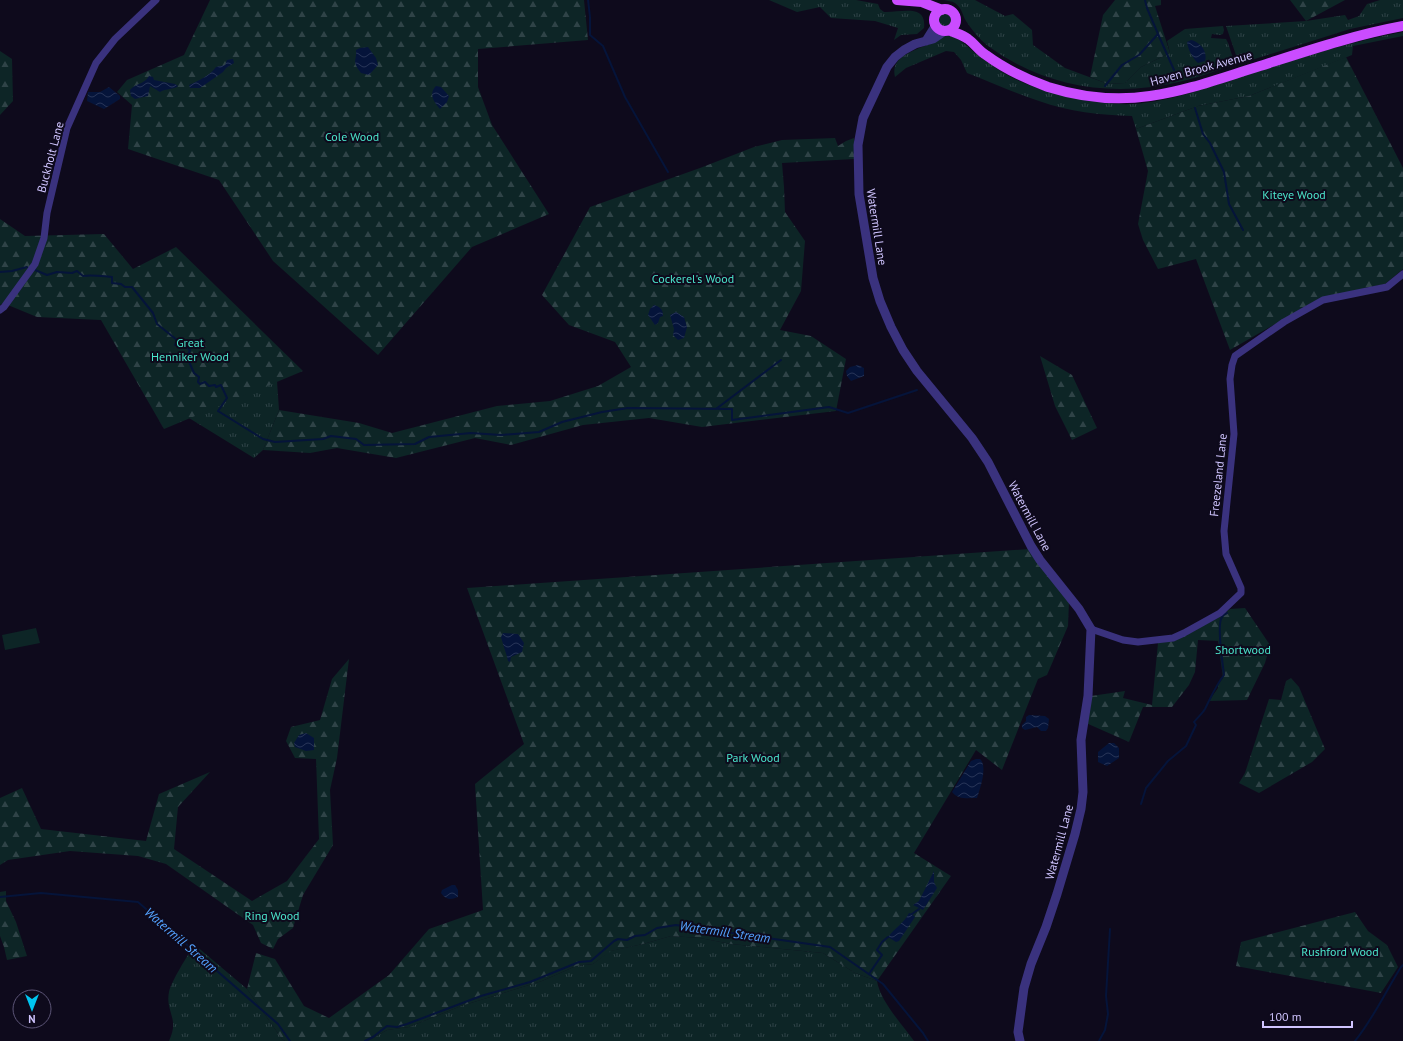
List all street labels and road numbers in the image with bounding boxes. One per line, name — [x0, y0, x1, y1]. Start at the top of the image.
street label: Haven Brook Avenue — [1148, 47, 1254, 89]
street label: Buckholt Lane — [33, 120, 67, 194]
street label: Watermill Lane — [864, 188, 890, 266]
street label: Freezeland Lane — [1206, 433, 1230, 517]
street label: Watermill Lane — [1005, 478, 1055, 554]
street label: Watermill Lane — [1042, 803, 1076, 881]

